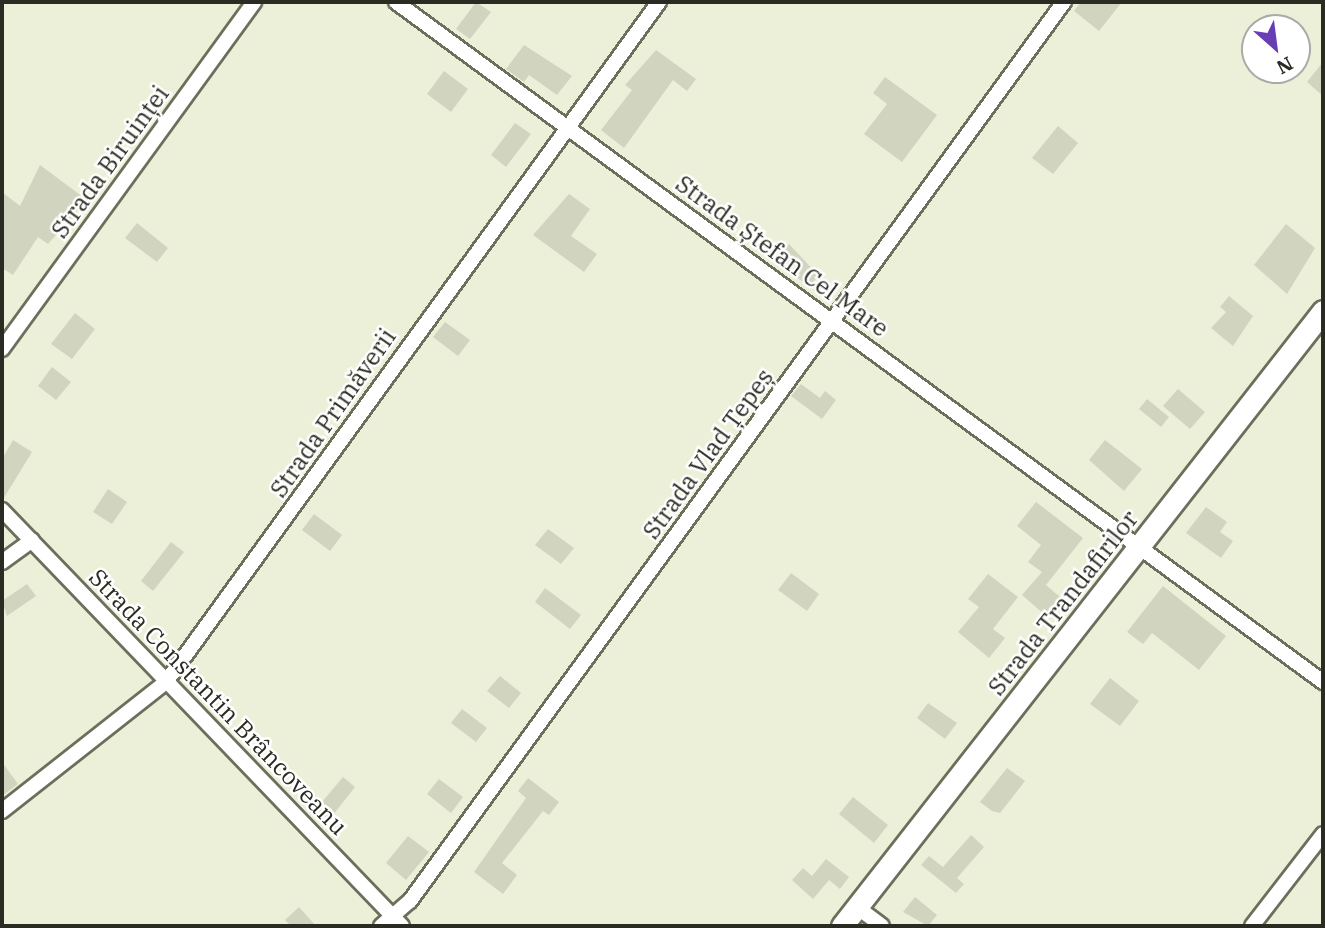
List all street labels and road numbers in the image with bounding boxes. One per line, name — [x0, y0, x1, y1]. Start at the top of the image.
street label: Strada Biruinței — [45, 80, 175, 244]
street label: Strada Ștefan Cel Mare — [670, 169, 894, 343]
street label: Strada Primăverii — [264, 323, 402, 503]
street label: Strada Vlad Țepeș — [637, 363, 779, 545]
street label: Strada Trandafirilor — [982, 505, 1144, 701]
street label: Strada Constantin Brâncoveanu — [83, 563, 353, 841]

